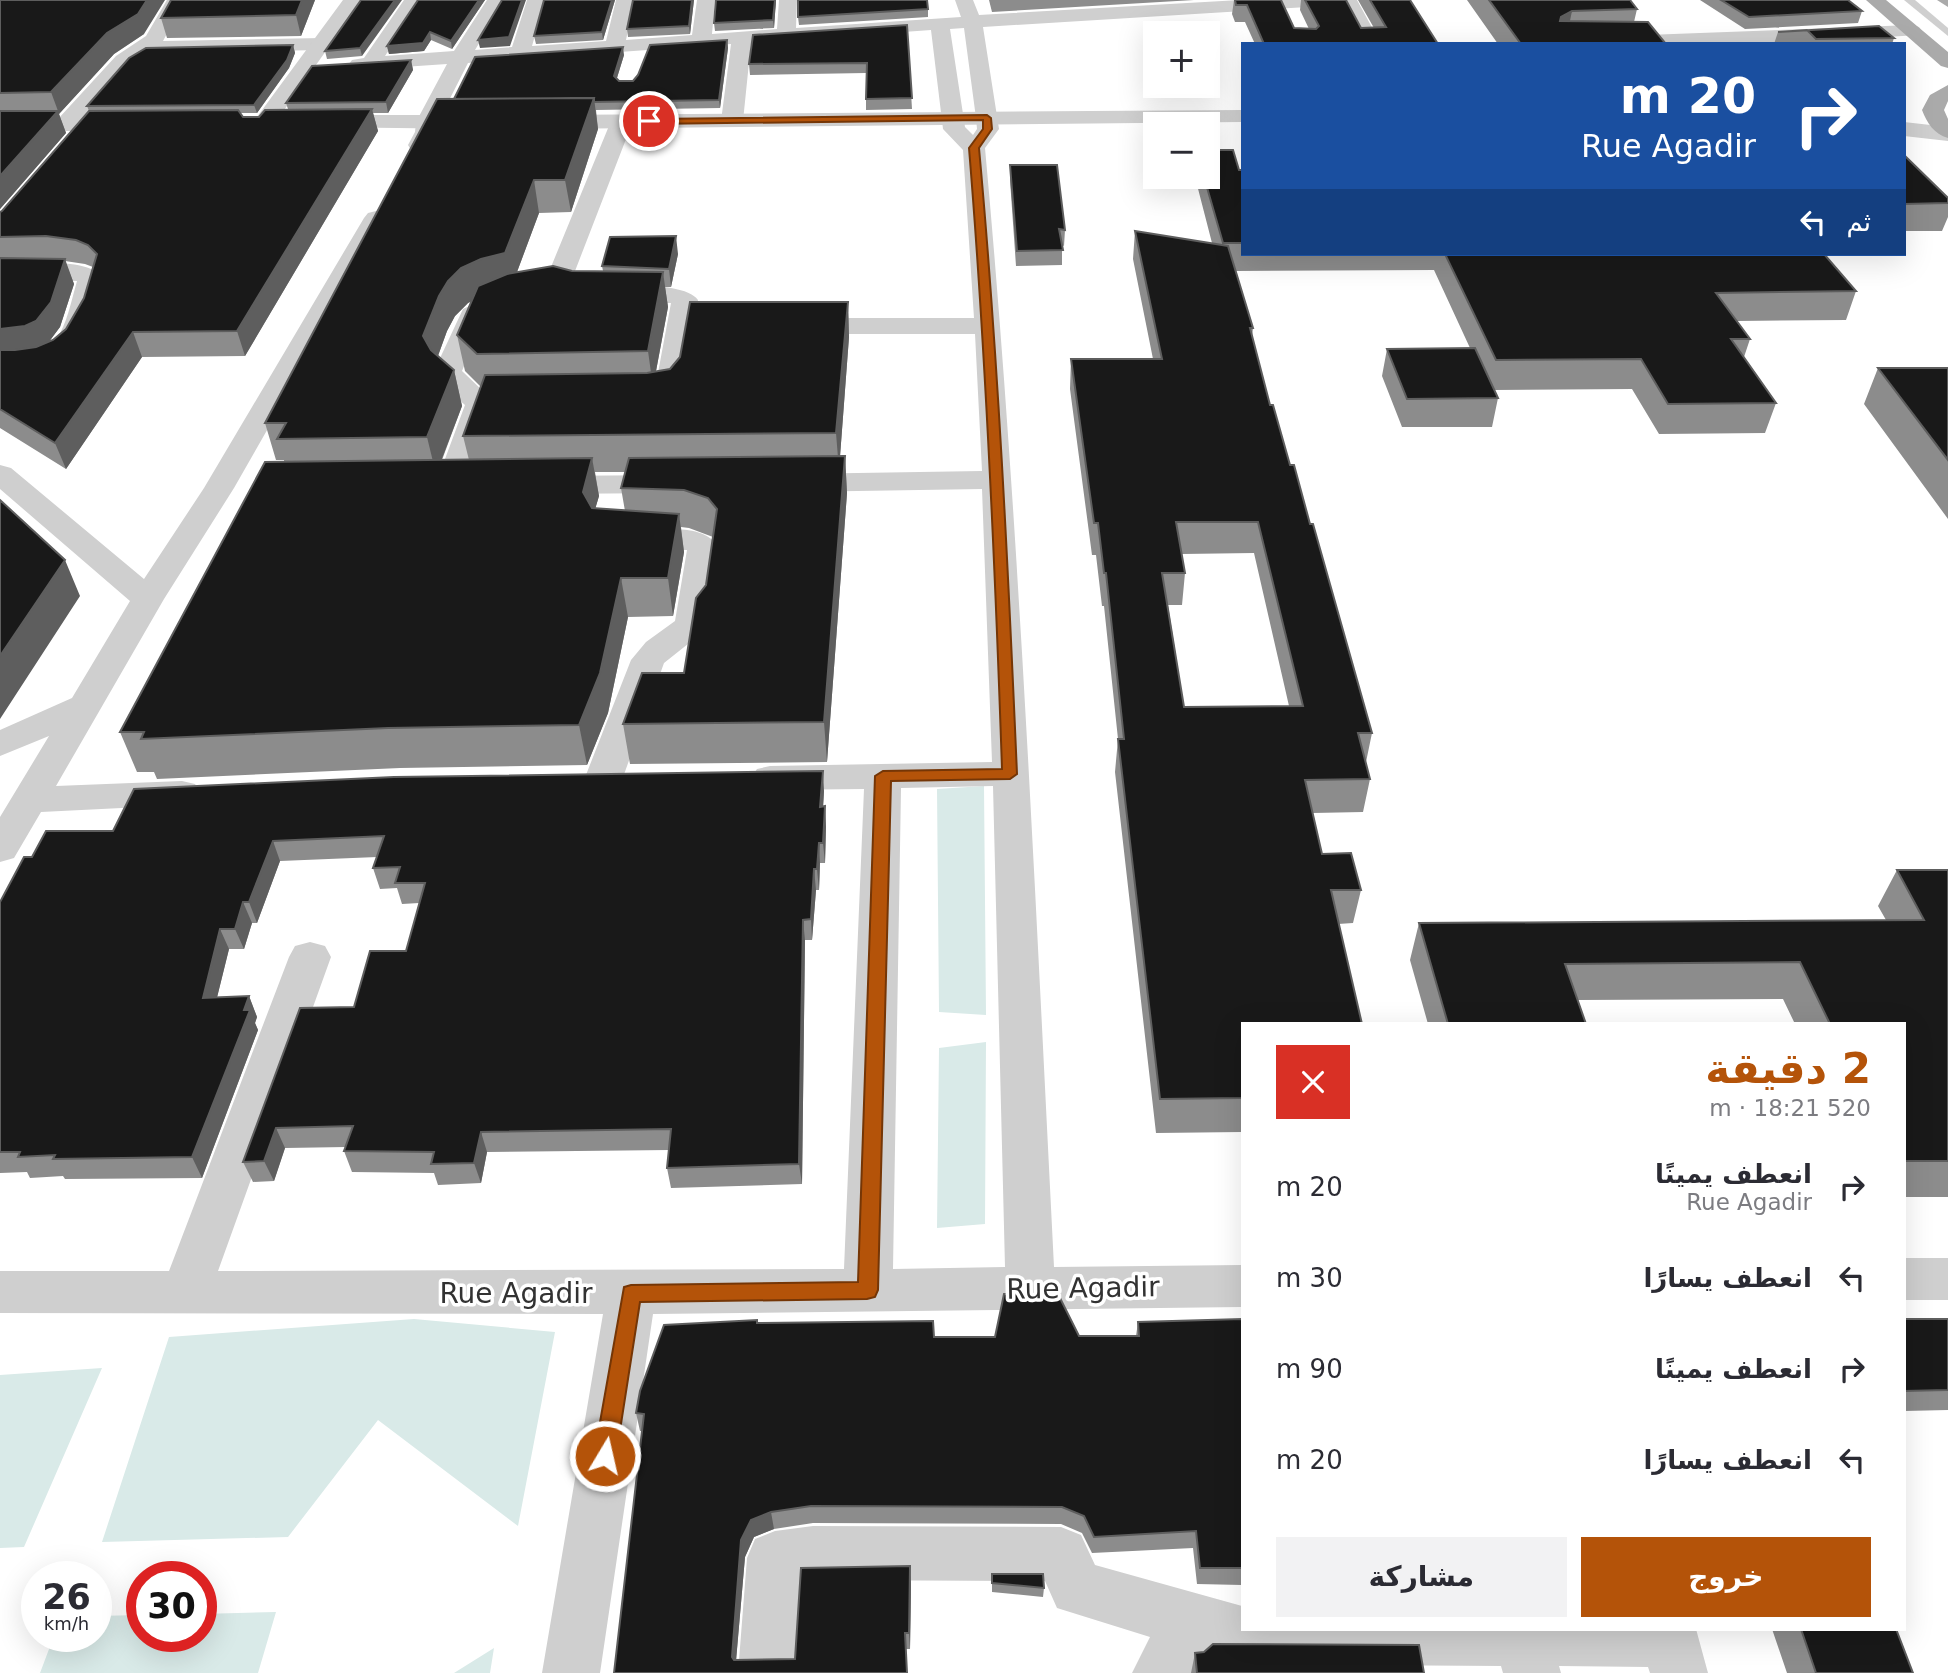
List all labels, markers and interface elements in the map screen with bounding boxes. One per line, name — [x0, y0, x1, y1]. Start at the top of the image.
map controls — [1143, 21, 1220, 189]
button: + — [1143, 21, 1220, 98]
text: 20 m — [1620, 68, 1756, 125]
icon: right — [1780, 70, 1871, 161]
pin — [619, 91, 679, 151]
icon: arrive — [630, 102, 668, 140]
button: − — [1143, 112, 1220, 189]
text: Rue Agadir — [1581, 127, 1756, 165]
icon: left — [1794, 203, 1832, 241]
text: ثم — [1846, 207, 1871, 237]
text: 2 دقيقة — [1705, 1044, 1871, 1093]
button: close — [1276, 1045, 1350, 1119]
text: 520 m · 18:21 — [1709, 1095, 1871, 1121]
text: انعطف يمينًا — [1655, 1159, 1812, 1189]
icon: right — [1833, 1168, 1871, 1206]
text: 20 m — [1276, 1172, 1343, 1202]
text: Rue Agadir — [1686, 1189, 1812, 1215]
icon: left — [1833, 1259, 1871, 1297]
text: 30 m — [1276, 1263, 1343, 1293]
text: انعطف يسارًا — [1643, 1263, 1812, 1293]
street label: Rue Agadir — [1006, 1270, 1160, 1306]
street label: Rue Agadir — [439, 1277, 593, 1310]
icon: right — [1833, 1350, 1871, 1388]
text: 90 m — [1276, 1354, 1343, 1384]
text: انعطف يمينًا — [1655, 1354, 1812, 1384]
position arrow — [568, 1419, 642, 1493]
icon: left — [1833, 1441, 1871, 1479]
text: 20 m — [1276, 1445, 1343, 1475]
text: انعطف يسارًا — [1643, 1445, 1812, 1475]
button: مشاركة — [1276, 1537, 1567, 1617]
button: خروج — [1581, 1537, 1871, 1617]
speed limit sign: 30 — [126, 1561, 217, 1652]
text: 26 — [42, 1577, 91, 1617]
text: km/h — [44, 1613, 89, 1634]

